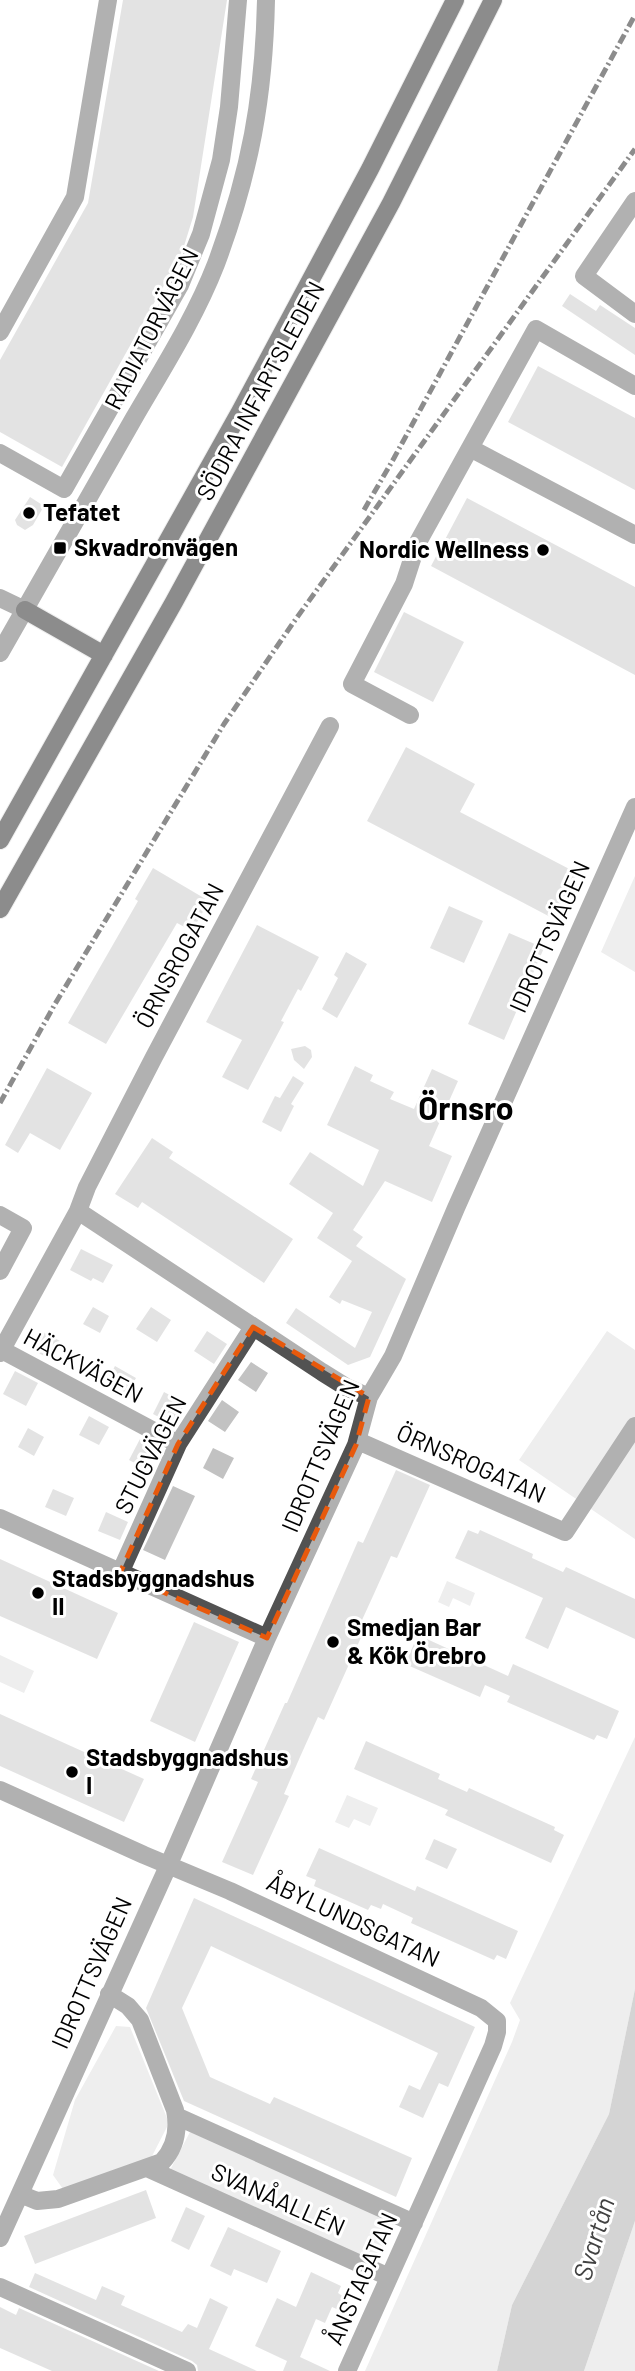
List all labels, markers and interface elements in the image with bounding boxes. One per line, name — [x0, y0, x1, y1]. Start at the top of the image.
street label: RADIATORVÄGEN — [97, 243, 204, 414]
street label: SÖDRA INFARTSLEDEN — [190, 276, 330, 505]
place label: Tefatet — [43, 497, 120, 526]
marker: Tefatet — [21, 505, 37, 521]
place label: Skvadronvägen — [74, 532, 238, 561]
place label: Nordic Wellness — [359, 534, 529, 563]
marker: Skvadronvägen — [52, 540, 68, 556]
marker: Nordic Wellness — [535, 542, 551, 558]
street label: IDROTTSVÄGEN — [502, 856, 595, 1017]
street label: ÖRNSROGATAN — [128, 878, 229, 1033]
district label: Örnsro — [418, 1088, 514, 1126]
street label: HÄCKVÄGEN — [19, 1321, 148, 1408]
street label: IDROTTSVÄGEN — [274, 1375, 365, 1536]
street label: STUGVÄGEN — [108, 1390, 192, 1518]
street label: ÖRNSROGATAN — [393, 1417, 551, 1508]
place label: Stadsbyggnadshus II — [52, 1563, 254, 1620]
marker: Stadsbyggnadshus II — [30, 1585, 46, 1601]
place label: Smedjan Bar & Kök Örebro — [347, 1612, 486, 1669]
marker: Smedjan Bar & Kök Örebro — [325, 1634, 341, 1650]
place label: Stadsbyggnadshus I — [86, 1742, 288, 1799]
marker: Stadsbyggnadshus I — [64, 1764, 80, 1780]
street label: ÅBYLUNDSGATAN — [263, 1867, 445, 1972]
street label: IDROTTSVÄGEN — [44, 1892, 137, 2053]
street label: SVANÅALLÉN — [207, 2156, 350, 2241]
water label: Svartån — [565, 2193, 620, 2284]
street label: ÅNSTAGATAN — [319, 2208, 403, 2349]

